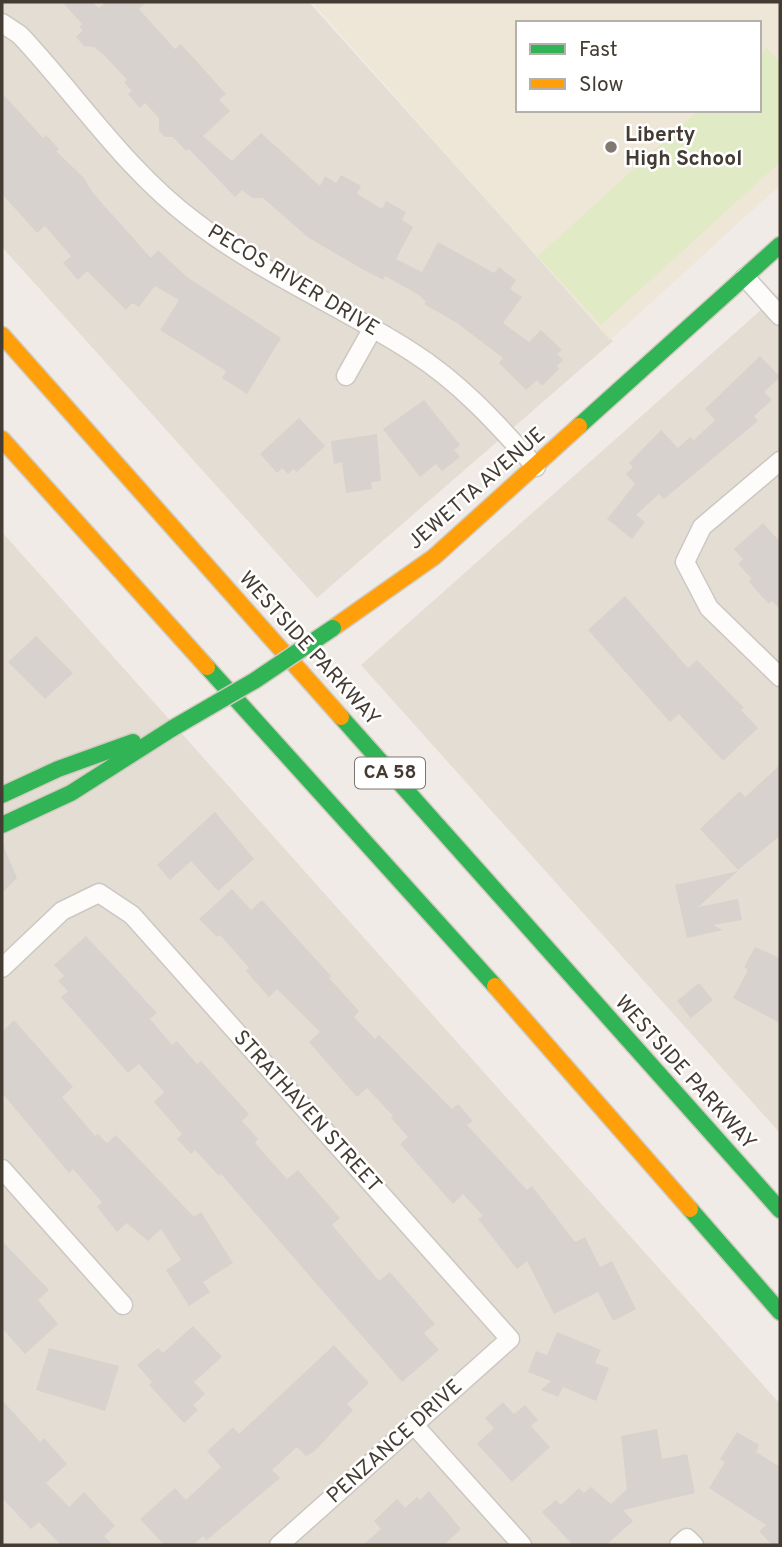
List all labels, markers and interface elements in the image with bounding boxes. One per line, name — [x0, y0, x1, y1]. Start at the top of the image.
legend — [516, 21, 761, 112]
text: Fast — [579, 37, 618, 64]
text: Slow — [579, 72, 624, 99]
place label: Liberty High School — [625, 122, 742, 173]
marker: Liberty High School — [603, 139, 619, 155]
street label: PECOS RIVER DRIVE — [202, 219, 384, 343]
street label: JEWETTA AVENUE — [403, 422, 551, 556]
street label: WESTSIDE PARKWAY — [232, 566, 386, 732]
road number: CA 58 — [355, 758, 425, 788]
street label: WESTSIDE PARKWAY — [608, 990, 762, 1156]
street label: STRATHAVEN STREET — [227, 1025, 387, 1199]
street label: PENZANCE DRIVE — [322, 1374, 468, 1510]

